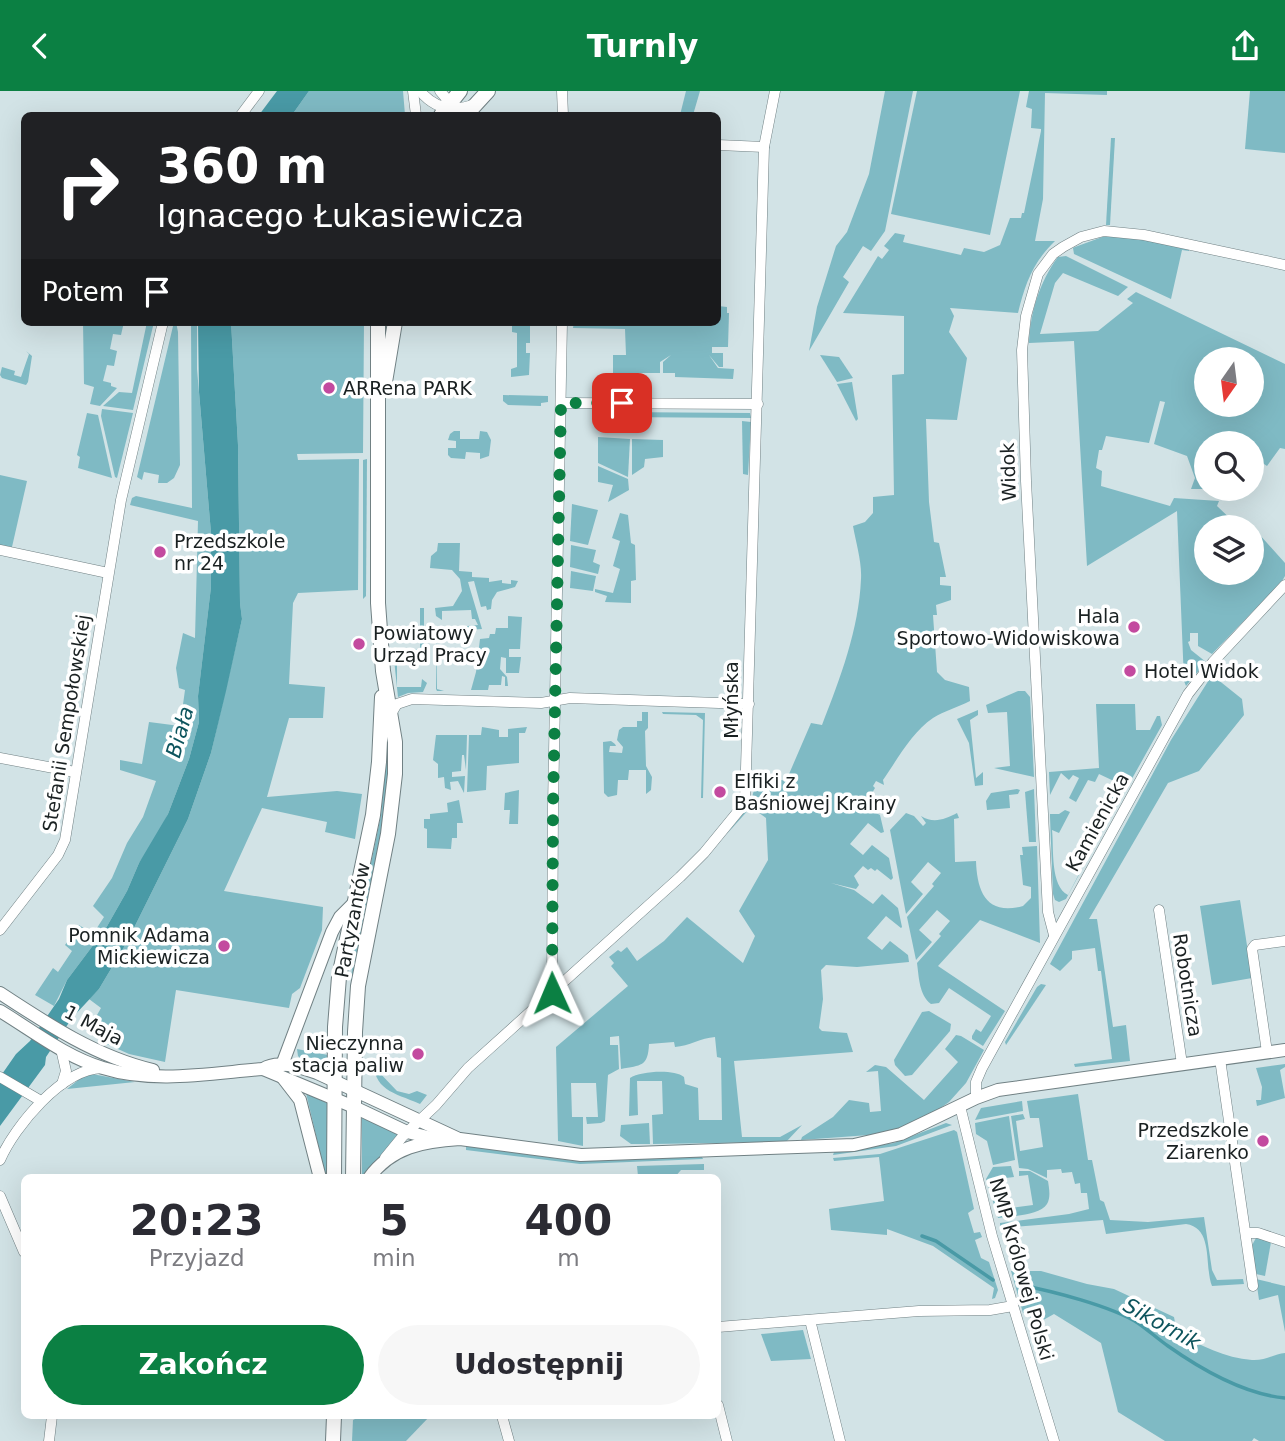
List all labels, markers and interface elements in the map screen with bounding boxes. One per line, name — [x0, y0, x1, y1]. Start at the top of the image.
icon: back — [21, 27, 59, 65]
text: Turnly — [587, 27, 698, 65]
icon: share — [1226, 27, 1264, 65]
text: 360 m — [157, 138, 327, 195]
icon: right — [42, 140, 133, 231]
text: Ignacego Łukasiewicza — [157, 197, 524, 235]
icon: arrive — [138, 273, 176, 311]
text: Potem — [42, 277, 124, 307]
north arrow — [1194, 347, 1264, 417]
map controls — [1194, 347, 1264, 585]
pin — [592, 373, 652, 433]
place label: ARRena PARK — [343, 377, 472, 399]
marker: ARRena PARK — [321, 380, 337, 396]
icon: arrive — [603, 384, 641, 422]
button: search — [1194, 431, 1264, 501]
street label: Widok — [996, 442, 1020, 502]
button: layers — [1194, 515, 1264, 585]
place label: Przedszkole nr 24 — [174, 530, 285, 574]
marker: Przedszkole nr 24 — [152, 544, 168, 560]
place label: Hala Sportowo-Widowiskowa — [897, 605, 1120, 649]
street label: Stefanii Sempołowskiej — [38, 613, 94, 833]
marker: Hala Sportowo-Widowiskowa — [1126, 619, 1142, 635]
place label: Powiatowy Urząd Pracy — [373, 622, 487, 666]
marker: Powiatowy Urząd Pracy — [351, 636, 367, 652]
place label: Hotel Widok — [1144, 660, 1259, 682]
street label: Młyńska — [720, 661, 742, 739]
marker: Hotel Widok — [1122, 663, 1138, 679]
water label: Biała — [161, 704, 199, 760]
street label: Kamienicka — [1061, 769, 1133, 875]
place label: Elfiki z Baśniowej Krainy — [734, 770, 897, 814]
marker: Elfiki z Baśniowej Krainy — [712, 784, 728, 800]
street label: Partyzantów — [330, 860, 374, 980]
place label: Pomnik Adama Mickiewicza — [68, 924, 210, 968]
street label: Robotnicza — [1169, 932, 1207, 1038]
marker: Pomnik Adama Mickiewicza — [216, 938, 232, 954]
position arrow — [515, 956, 589, 1030]
street label: 1 Maja — [61, 1000, 127, 1050]
place label: Nieczynna stacja paliw — [292, 1032, 404, 1076]
marker: Nieczynna stacja paliw — [410, 1046, 426, 1062]
place label: Przedszkole Ziarenko — [1138, 1119, 1249, 1163]
marker: Przedszkole Ziarenko — [1255, 1133, 1271, 1149]
street label: NMP Królowej Polski — [985, 1175, 1059, 1363]
text: 20:23 — [130, 1196, 264, 1245]
text: 5 — [379, 1196, 409, 1245]
text: 400 — [525, 1196, 612, 1245]
text: Przyjazd — [149, 1245, 245, 1271]
text: min — [372, 1245, 416, 1271]
text: m — [557, 1245, 580, 1271]
water label: Sikornik — [1119, 1293, 1205, 1355]
button: Zakończ — [42, 1325, 364, 1405]
button: Udostępnij — [378, 1325, 700, 1405]

